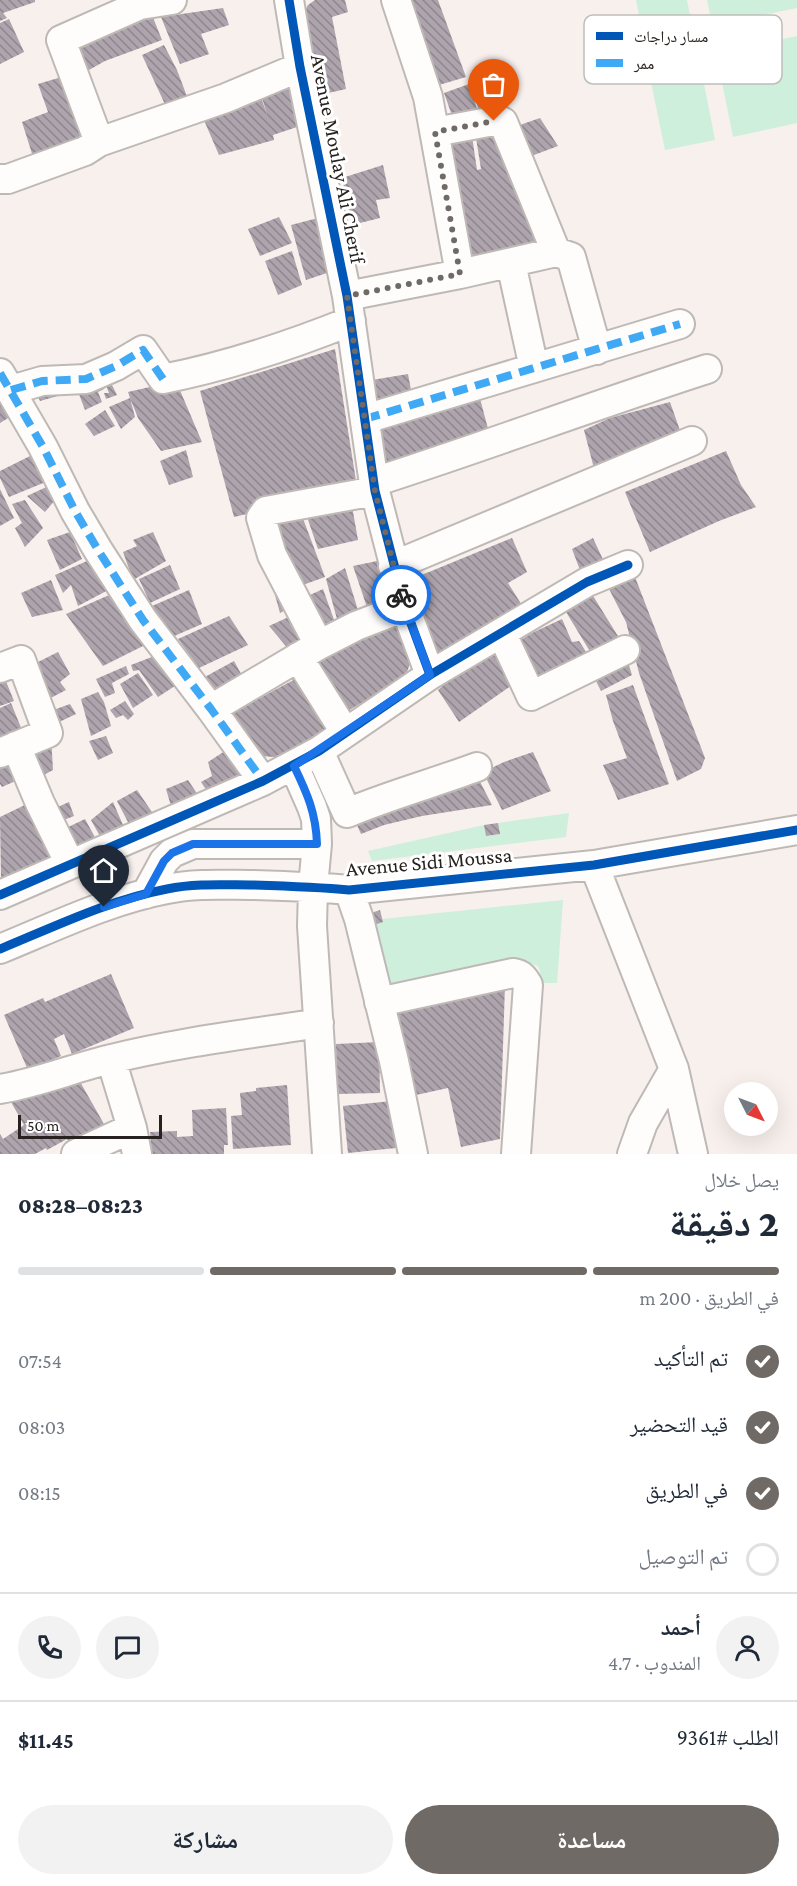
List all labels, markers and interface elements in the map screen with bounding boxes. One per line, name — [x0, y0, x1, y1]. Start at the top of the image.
legend — [584, 15, 782, 84]
text: مسار دراجات — [634, 28, 708, 46]
street label: Avenue Moulay Ali Cherif — [306, 52, 370, 267]
text: ممر — [633, 55, 654, 73]
pin — [468, 59, 519, 121]
icon: bag — [477, 68, 510, 101]
courier — [371, 565, 431, 625]
icon: bike — [385, 579, 418, 612]
street label: Avenue Sidi Moussa — [345, 843, 513, 881]
pin — [78, 845, 129, 907]
icon: home — [87, 854, 120, 887]
north arrow — [724, 1082, 778, 1136]
map controls — [724, 1082, 778, 1136]
scale bar — [18, 1112, 162, 1140]
text: 50 m — [27, 1117, 59, 1134]
text: يصل خلال — [704, 1169, 779, 1191]
text: 08:23–08:28 — [18, 1193, 143, 1218]
text: 2 دقيقة — [669, 1201, 779, 1244]
text: في الطريق · 200 m — [639, 1287, 779, 1309]
icon: check — [746, 1345, 779, 1378]
text: تم التأكيد — [654, 1346, 728, 1371]
text: 07:54 — [18, 1350, 62, 1372]
icon: check — [746, 1411, 779, 1444]
text: قيد التحضير — [630, 1412, 728, 1437]
text: 08:03 — [18, 1416, 65, 1438]
icon: check — [746, 1477, 779, 1510]
text: في الطريق — [645, 1478, 728, 1503]
text: 08:15 — [18, 1482, 61, 1504]
text: تم التوصيل — [638, 1544, 728, 1569]
text: أحمد — [661, 1615, 701, 1640]
button: phone — [18, 1616, 81, 1679]
button: chat — [96, 1616, 159, 1679]
button: person — [716, 1616, 779, 1679]
text: المندوب · 4.7 — [608, 1652, 701, 1674]
text: الطلب #9361 — [677, 1725, 779, 1750]
text: $11.45 — [18, 1728, 74, 1753]
button: مشاركة — [18, 1805, 393, 1874]
button: مساعدة — [405, 1805, 779, 1874]

